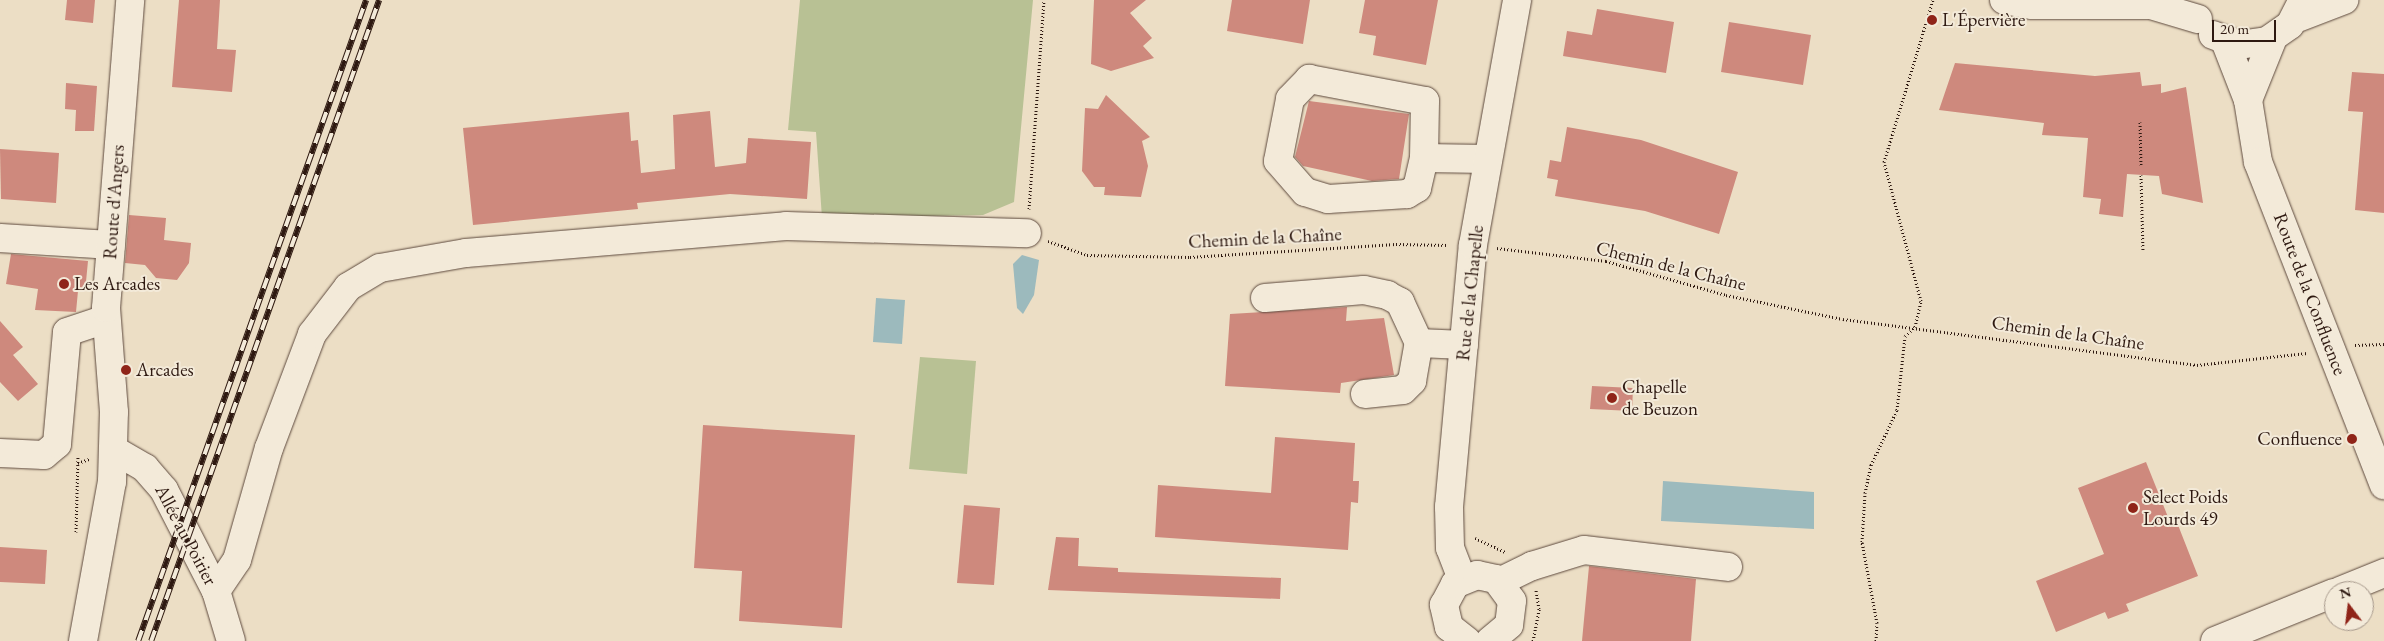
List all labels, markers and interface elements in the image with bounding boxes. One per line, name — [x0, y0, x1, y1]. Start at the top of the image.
place label: L'Épervière — [1942, 9, 2025, 31]
scale bar — [2214, 10, 2278, 42]
marker: L'Épervière — [1926, 14, 1938, 26]
text: 20 m — [2220, 19, 2249, 38]
street label: Route d'Angers — [99, 144, 129, 260]
street label: Route de la Confluence — [2269, 210, 2351, 378]
street label: Chemin de la Chaîne — [1188, 223, 1342, 253]
street label: Rue de la Chapelle — [1452, 224, 1488, 362]
street label: Chemin de la Chaîne — [1594, 236, 1748, 296]
place label: Les Arcades — [74, 273, 160, 295]
marker: Les Arcades — [58, 278, 70, 290]
street label: Chemin de la Chaîne — [1990, 311, 2146, 355]
place label: Arcades — [136, 359, 194, 381]
marker: Arcades — [120, 364, 132, 376]
place label: Chapelle de Beuzon — [1622, 376, 1698, 420]
marker: Chapelle de Beuzon — [1606, 392, 1618, 404]
place label: Confluence — [2257, 428, 2342, 450]
marker: Confluence — [2346, 433, 2358, 445]
street label: Allée au Poirier — [150, 481, 222, 589]
place label: Select Poids Lourds 49 — [2143, 486, 2228, 530]
marker: Select Poids Lourds 49 — [2127, 502, 2139, 514]
north arrow — [2324, 581, 2374, 631]
text: N — [2338, 582, 2353, 603]

